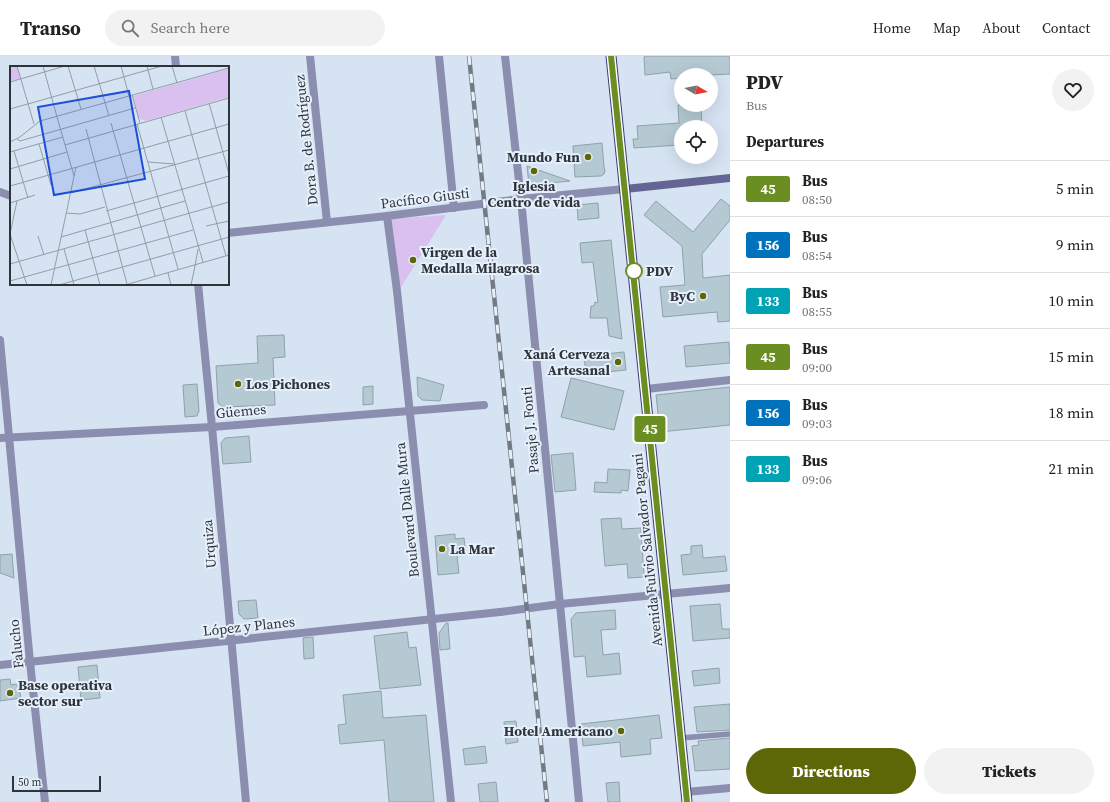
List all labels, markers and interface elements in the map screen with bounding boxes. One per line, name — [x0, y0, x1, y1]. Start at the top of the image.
search box — [105, 10, 385, 46]
text: Transo — [20, 15, 81, 41]
icon: search — [119, 17, 141, 39]
text: Search here — [151, 17, 230, 38]
text: Home — [873, 18, 911, 38]
text: Map — [933, 18, 960, 38]
text: About — [982, 18, 1020, 38]
text: Contact — [1042, 18, 1090, 38]
inset map — [10, 66, 229, 285]
north arrow — [674, 68, 718, 112]
map controls — [674, 68, 718, 164]
text: PDV — [746, 69, 783, 95]
button: heart — [1052, 69, 1094, 111]
street label: Dora B. de Rodríguez — [289, 73, 323, 206]
text: Bus — [746, 97, 767, 114]
button: locate — [674, 120, 718, 164]
text: Departures — [746, 131, 824, 152]
place label: Mundo Fun — [507, 147, 580, 167]
marker: Mundo Fun — [583, 152, 593, 162]
marker: Iglesia Centro de vida — [529, 166, 539, 176]
text: Bus — [802, 170, 828, 191]
place label: Iglesia Centro de vida — [488, 176, 581, 212]
text: 5 min — [1056, 178, 1094, 199]
text: 45 — [760, 179, 776, 199]
street label: Pacífico Giusti — [379, 183, 471, 213]
text: 08:50 — [802, 191, 832, 208]
text: Bus — [802, 226, 828, 247]
text: 9 min — [1056, 234, 1094, 255]
text: 156 — [757, 235, 779, 255]
place label: Virgen de la Medalla Milagrosa — [421, 242, 540, 278]
text: 08:54 — [802, 247, 832, 264]
marker: Virgen de la Medalla Milagrosa — [408, 255, 418, 265]
place label: PDV — [646, 261, 674, 281]
marker: PDV — [625, 262, 643, 280]
text: Bus — [802, 282, 828, 303]
place label: ByC — [670, 286, 695, 306]
text: 10 min — [1048, 290, 1094, 311]
marker: ByC — [698, 291, 708, 301]
text: 133 — [757, 291, 779, 311]
text: 08:55 — [802, 303, 832, 320]
text: Bus — [802, 338, 828, 359]
place label: Xaná Cerveza Artesanal — [524, 344, 611, 380]
text: 15 min — [1048, 346, 1094, 367]
text: 45 — [760, 347, 776, 367]
marker: Xaná Cerveza Artesanal — [613, 357, 623, 367]
text: 09:00 — [802, 359, 832, 376]
place label: Los Pichones — [246, 374, 331, 394]
marker: Los Pichones — [233, 379, 243, 389]
street label: Pasaje J. Fonti — [516, 386, 544, 474]
text: Bus — [802, 394, 828, 415]
street label: Güemes — [215, 399, 267, 423]
text: 18 min — [1048, 402, 1094, 423]
text: 156 — [757, 403, 779, 423]
text: 09:03 — [802, 415, 832, 432]
line badge: 45 — [632, 416, 668, 442]
text: 45 — [642, 419, 658, 439]
street label: Boulevard Dalle Mura — [390, 441, 424, 579]
text: Bus — [802, 450, 828, 471]
street label: Avenida Fulvio Salvador Pagani — [627, 452, 667, 648]
text: 21 min — [1048, 458, 1094, 479]
text: 133 — [757, 459, 779, 479]
text: 09:06 — [802, 471, 832, 488]
street label: Urquiza — [197, 518, 221, 569]
place label: La Mar — [450, 539, 495, 559]
marker: La Mar — [437, 544, 447, 554]
street label: López y Planes — [202, 611, 296, 641]
street label: Falucho — [3, 618, 29, 670]
place label: Base operativa sector sur — [18, 675, 113, 711]
marker: Base operativa sector sur — [5, 688, 15, 698]
place label: Hotel Americano — [504, 721, 613, 741]
marker: Hotel Americano — [616, 726, 626, 736]
button: Directions — [746, 748, 916, 794]
button: Tickets — [924, 748, 1094, 794]
scale bar — [12, 774, 101, 793]
text: 50 m — [18, 775, 41, 790]

